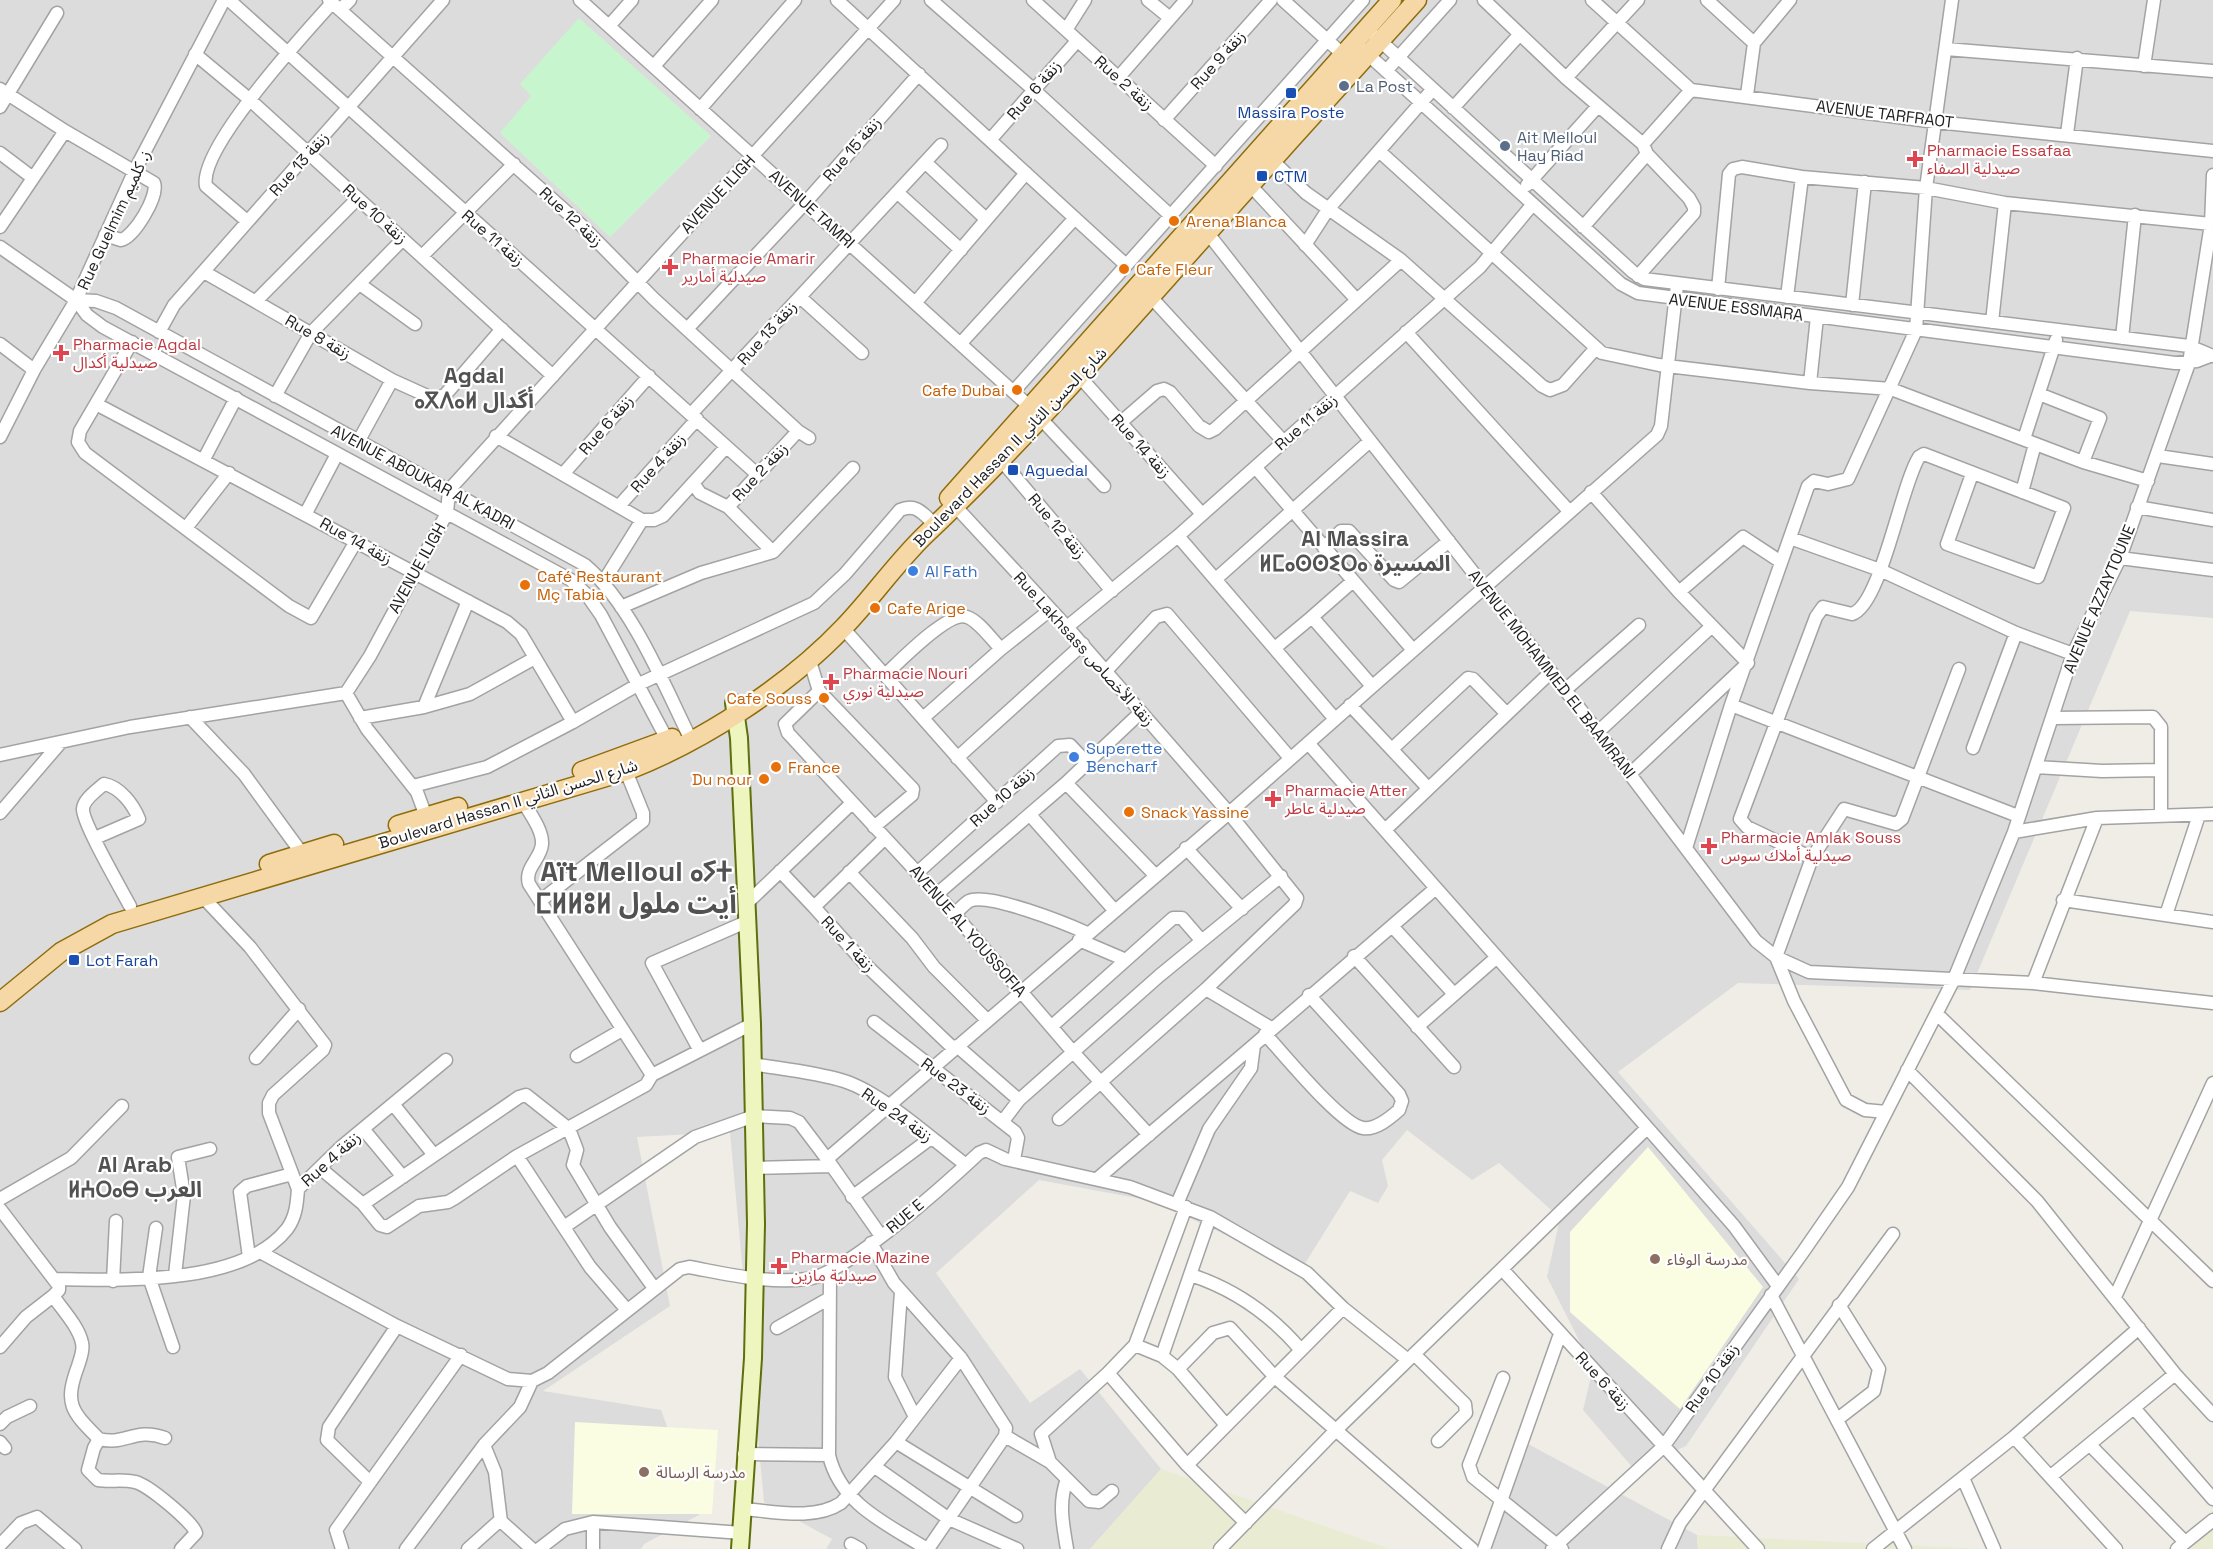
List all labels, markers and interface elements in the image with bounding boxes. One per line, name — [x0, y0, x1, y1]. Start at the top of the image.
street label: Rue 9 زنقة — [1186, 26, 1250, 94]
street label: Rue 2 زنقة — [1090, 51, 1158, 115]
street label: Rue 6 زنقة — [1002, 56, 1066, 124]
place label: La Post — [1356, 76, 1413, 97]
marker: La Post — [1337, 79, 1351, 93]
marker: Massira Poste — [1284, 86, 1298, 100]
street label: AVENUE TARFRAOT — [1815, 95, 1955, 133]
place label: Massira Poste — [1238, 102, 1344, 123]
street label: Rue 15 زنقة — [818, 112, 886, 186]
street label: Rue 13 زنقة — [265, 127, 333, 201]
place label: Ait Melloul Hay Riad — [1517, 127, 1597, 166]
marker: Ait Melloul Hay Riad — [1498, 139, 1512, 153]
place label: Pharmacie Essafaa صيدلية الصفاء — [1927, 140, 2071, 179]
street label: Rue Guelmim ز. كلميم — [72, 147, 157, 294]
street label: AVENUE ILIGH — [676, 150, 760, 238]
marker: Pharmacie Essafaa صيدلية الصفاء — [1908, 152, 1922, 166]
street label: AVENUE TAMRI — [765, 165, 859, 253]
place label: CTM — [1274, 166, 1307, 187]
marker: CTM — [1255, 169, 1269, 183]
street label: Rue 10 زنقة — [338, 179, 412, 249]
street label: Rue 12 زنقة — [535, 182, 607, 252]
street label: Rue 11 زنقة — [457, 205, 529, 271]
place label: Arena Blanca — [1186, 211, 1287, 232]
marker: Arena Blanca — [1167, 214, 1181, 228]
place label: Pharmacie Amarir صيدلية أمارير — [681, 248, 815, 287]
place label: Cafe Fleur — [1136, 259, 1213, 280]
marker: Pharmacie Amarir صيدلية أمارير — [663, 260, 677, 274]
marker: Cafe Fleur — [1117, 262, 1131, 276]
street label: AVENUE ESSMARA — [1668, 288, 1804, 326]
street label: Rue 13 زنقة — [733, 296, 801, 370]
street label: Rue 8 زنقة — [281, 310, 355, 364]
place label: Pharmacie Agdal صيدلية أكدال — [73, 334, 201, 373]
street label: Boulevard Hassan II شارع الحسن الثاني — [909, 343, 1113, 553]
marker: Pharmacie Agdal صيدلية أكدال — [54, 346, 68, 360]
district label: Agdal ⴰⴳⴷⴰⵍ أگدال — [414, 361, 534, 414]
place label: Cafe Dubai — [922, 380, 1005, 401]
marker: Cafe Dubai — [1010, 383, 1024, 397]
street label: Rue 11 زنقة — [1270, 389, 1342, 455]
street label: Rue 6 زنقة — [574, 391, 638, 459]
street label: Rue 14 زنقة — [1107, 409, 1175, 483]
street label: AVENUE ABOUKAR AL KADRI — [327, 420, 519, 534]
street label: Rue 4 زنقة — [626, 429, 690, 497]
street label: Rue 2 زنقة — [728, 438, 792, 506]
place label: Aguedal — [1025, 460, 1088, 481]
marker: Aguedal — [1006, 463, 1020, 477]
street label: Rue 12 زنقة — [1023, 489, 1091, 563]
street label: Rue 14 زنقة — [316, 512, 396, 570]
street label: AVENUE ILIGH — [384, 519, 450, 617]
street label: AVENUE AZZAYTOUNE — [2058, 522, 2140, 676]
district label: Al Massira ⵍⵎⴰⵙⵙⵉⵔⴰ المسيرة — [1259, 524, 1451, 577]
place label: Al Fath — [925, 561, 978, 582]
marker: Al Fath — [906, 564, 920, 578]
street label: AVENUE MOHAMMED EL BAAMRANI — [1464, 565, 1640, 783]
place label: Café Restaurant Mç Tabia — [537, 566, 662, 605]
street label: Rue Lakhsass زنقة الأخصاص — [1009, 567, 1159, 731]
marker: Café Restaurant Mç Tabia — [518, 578, 532, 592]
place label: Cafe Arige — [887, 598, 966, 619]
marker: Cafe Arige — [868, 601, 882, 615]
place label: Pharmacie Nouri صيدلية نوري — [843, 663, 968, 703]
marker: Pharmacie Nouri صيدلية نوري — [824, 675, 838, 689]
place label: Cafe Souss — [726, 688, 812, 709]
marker: Cafe Souss — [817, 691, 831, 705]
place label: Superette Bencharf — [1086, 738, 1163, 777]
marker: Superette Bencharf — [1067, 750, 1081, 764]
street label: Boulevard Hassan II شارع الحسن الثاني — [376, 754, 641, 855]
place label: France — [788, 757, 840, 778]
marker: France — [769, 760, 783, 774]
street label: Rue 10 زنقة — [965, 762, 1039, 832]
place label: Du nour — [692, 769, 752, 790]
marker: Du nour — [757, 772, 771, 786]
place label: Pharmacie Atter صيدلية عاطر — [1284, 780, 1407, 819]
marker: Pharmacie Atter صيدلية عاطر — [1266, 792, 1280, 806]
place label: Snack Yassine — [1141, 802, 1249, 823]
marker: Snack Yassine — [1122, 805, 1136, 819]
place label: Pharmacie Amlak Souss صيدلية أملاك سوس — [1721, 827, 1901, 866]
marker: Pharmacie Amlak Souss صيدلية أملاك سوس — [1702, 839, 1716, 853]
district label: Aït Melloul ⴰⵢⵜ ⵎⵍⵍⵓⵍ أيت ملول — [535, 853, 737, 921]
street label: AVENUE AL YOUSSOFIA — [905, 861, 1031, 1001]
street label: Rue 1 زنقة — [817, 911, 879, 977]
place label: Lot Farah — [86, 950, 158, 971]
marker: Lot Farah — [67, 953, 81, 967]
street label: Rue 23 زنقة — [917, 1053, 995, 1119]
street label: Rue 24 زنقة — [857, 1083, 937, 1147]
street label: Rue 4 زنقة — [297, 1127, 365, 1191]
district label: Al Arab ⵍⵄⵔⴰⴱ العرب — [68, 1150, 202, 1203]
street label: RUE E — [882, 1194, 928, 1238]
place label: Pharmacie Mazine صيدلية مازين — [791, 1247, 930, 1286]
place label: مدرسة الوفاء — [1667, 1249, 1748, 1270]
marker: مدرسة الوفاء — [1648, 1252, 1662, 1266]
marker: Pharmacie Mazine صيدلية مازين — [772, 1259, 786, 1273]
street label: Rue 10 زنقة — [1680, 1339, 1744, 1417]
street label: Rue 6 زنقة — [1571, 1347, 1635, 1415]
place label: مدرسة الرسالة — [656, 1462, 746, 1483]
marker: مدرسة الرسالة — [637, 1465, 651, 1479]

